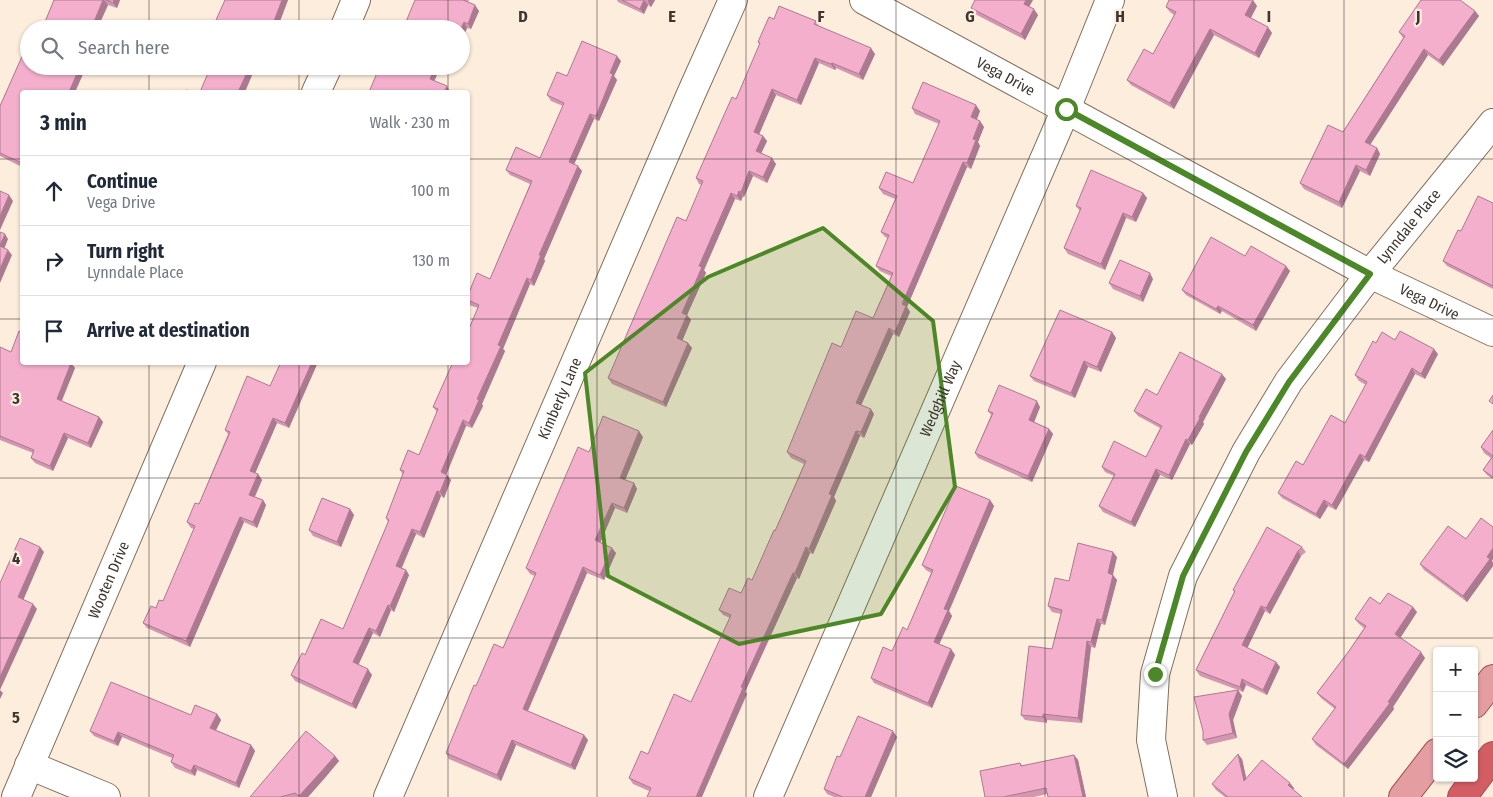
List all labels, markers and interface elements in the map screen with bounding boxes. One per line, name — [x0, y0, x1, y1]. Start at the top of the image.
text: D — [518, 7, 528, 26]
text: E — [668, 7, 676, 26]
text: F — [817, 7, 825, 26]
text: G — [965, 7, 975, 26]
text: H — [1115, 7, 1125, 26]
text: I — [1267, 7, 1271, 26]
text: J — [1415, 7, 1420, 26]
search box — [20, 20, 470, 75]
icon: search — [38, 34, 66, 62]
text: Search here — [78, 36, 170, 59]
street label: Vega Drive — [973, 53, 1038, 100]
route start — [1055, 98, 1078, 121]
text: 3 min — [40, 110, 87, 136]
text: Walk · 230 m — [370, 113, 450, 132]
text: Continue — [87, 170, 158, 193]
icon: ahead — [40, 177, 68, 205]
text: 100 m — [411, 181, 450, 200]
street label: Lynndale Place — [1373, 186, 1444, 267]
text: Vega Drive — [87, 193, 155, 212]
text: Turn right — [87, 240, 164, 263]
icon: right — [40, 247, 68, 275]
text: 130 m — [412, 251, 450, 270]
text: Lynndale Place — [87, 263, 184, 282]
street label: Vega Drive — [1396, 280, 1462, 324]
icon: arrive — [40, 317, 68, 345]
text: Arrive at destination — [87, 319, 250, 342]
street label: Kimberly Lane — [534, 355, 585, 442]
street label: Wedghill Way — [916, 358, 965, 440]
text: 3 — [11, 389, 20, 408]
street label: Wooten Drive — [84, 539, 133, 621]
text: 4 — [12, 549, 20, 568]
map controls — [1433, 647, 1478, 782]
button: + — [1433, 647, 1478, 692]
route end — [1144, 663, 1167, 686]
button: − — [1433, 692, 1478, 737]
text: 5 — [12, 708, 20, 727]
button: layers — [1433, 737, 1478, 782]

